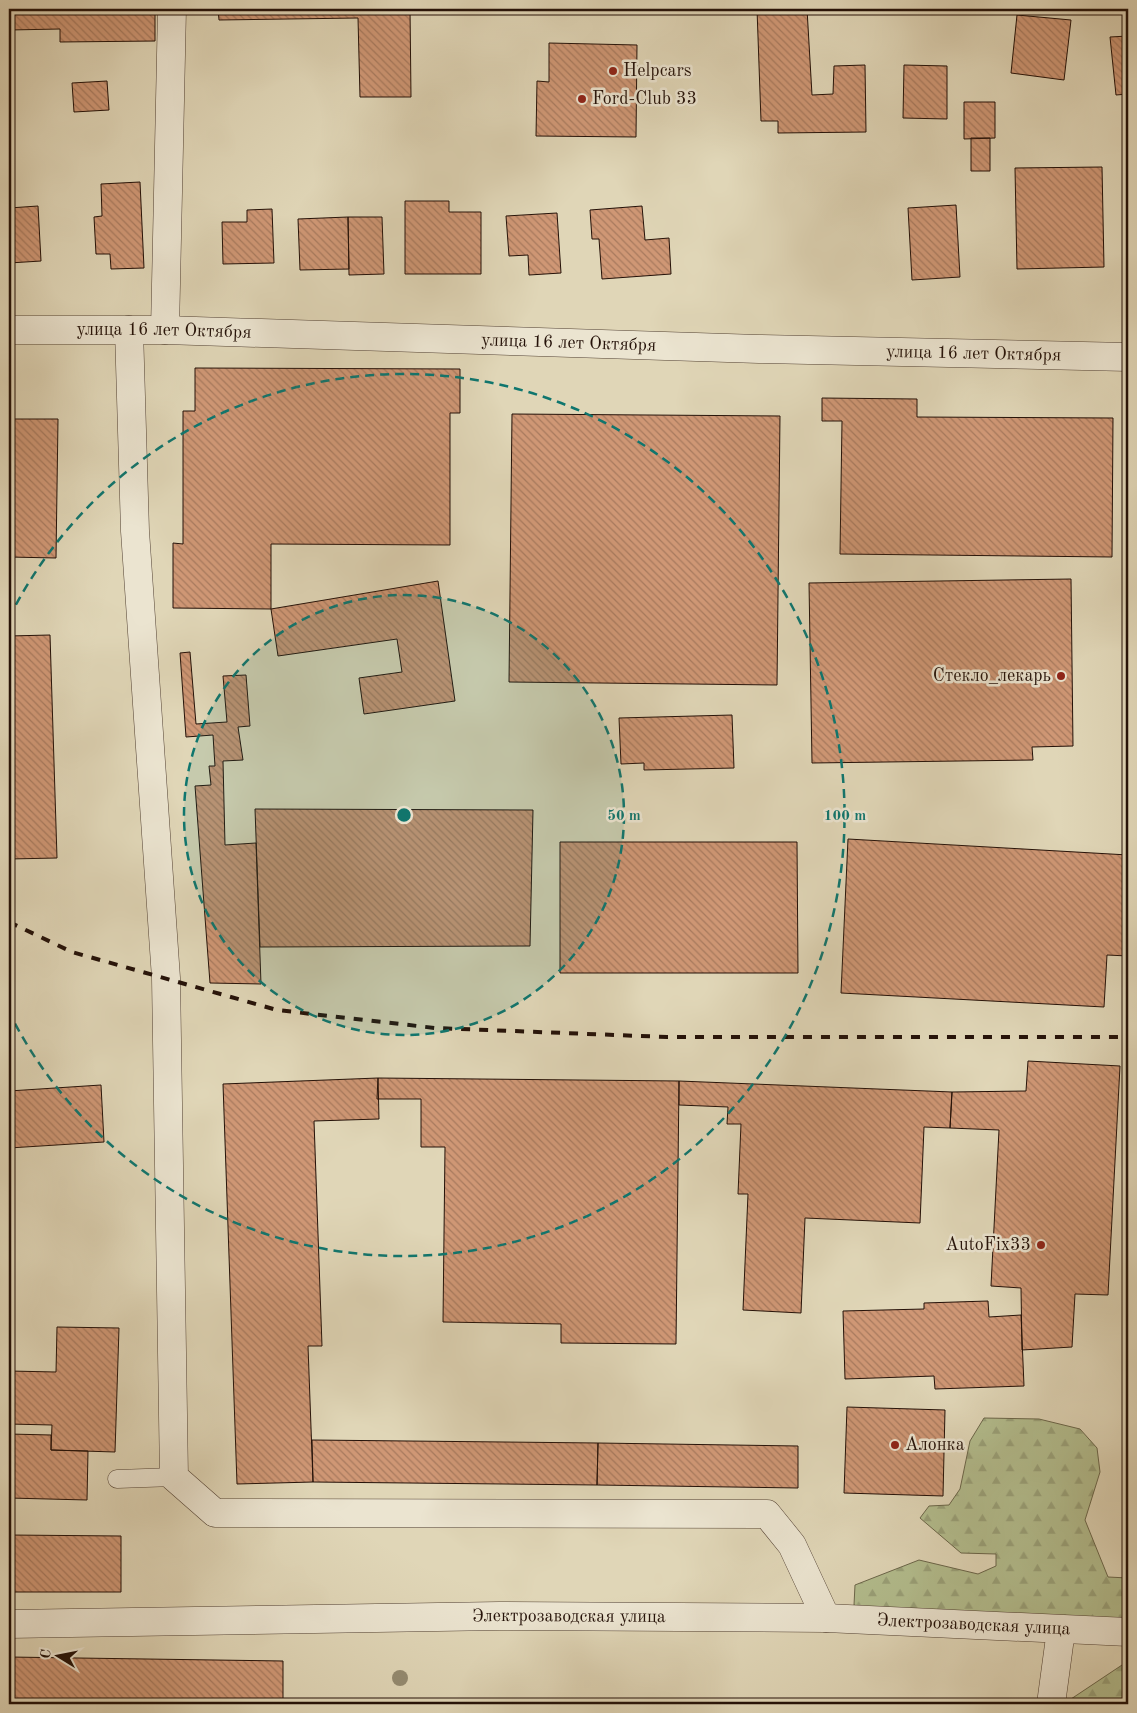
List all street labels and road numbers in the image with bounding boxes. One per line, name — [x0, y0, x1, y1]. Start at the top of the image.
street label: улица 16 лет Октября — [76, 321, 252, 342]
street label: улица 16 лет Октября — [481, 331, 657, 355]
street label: улица 16 лет Октября — [886, 343, 1061, 365]
street label: Электрозаводская улица — [472, 1607, 666, 1626]
street label: Электрозаводская улица — [877, 1611, 1071, 1638]

